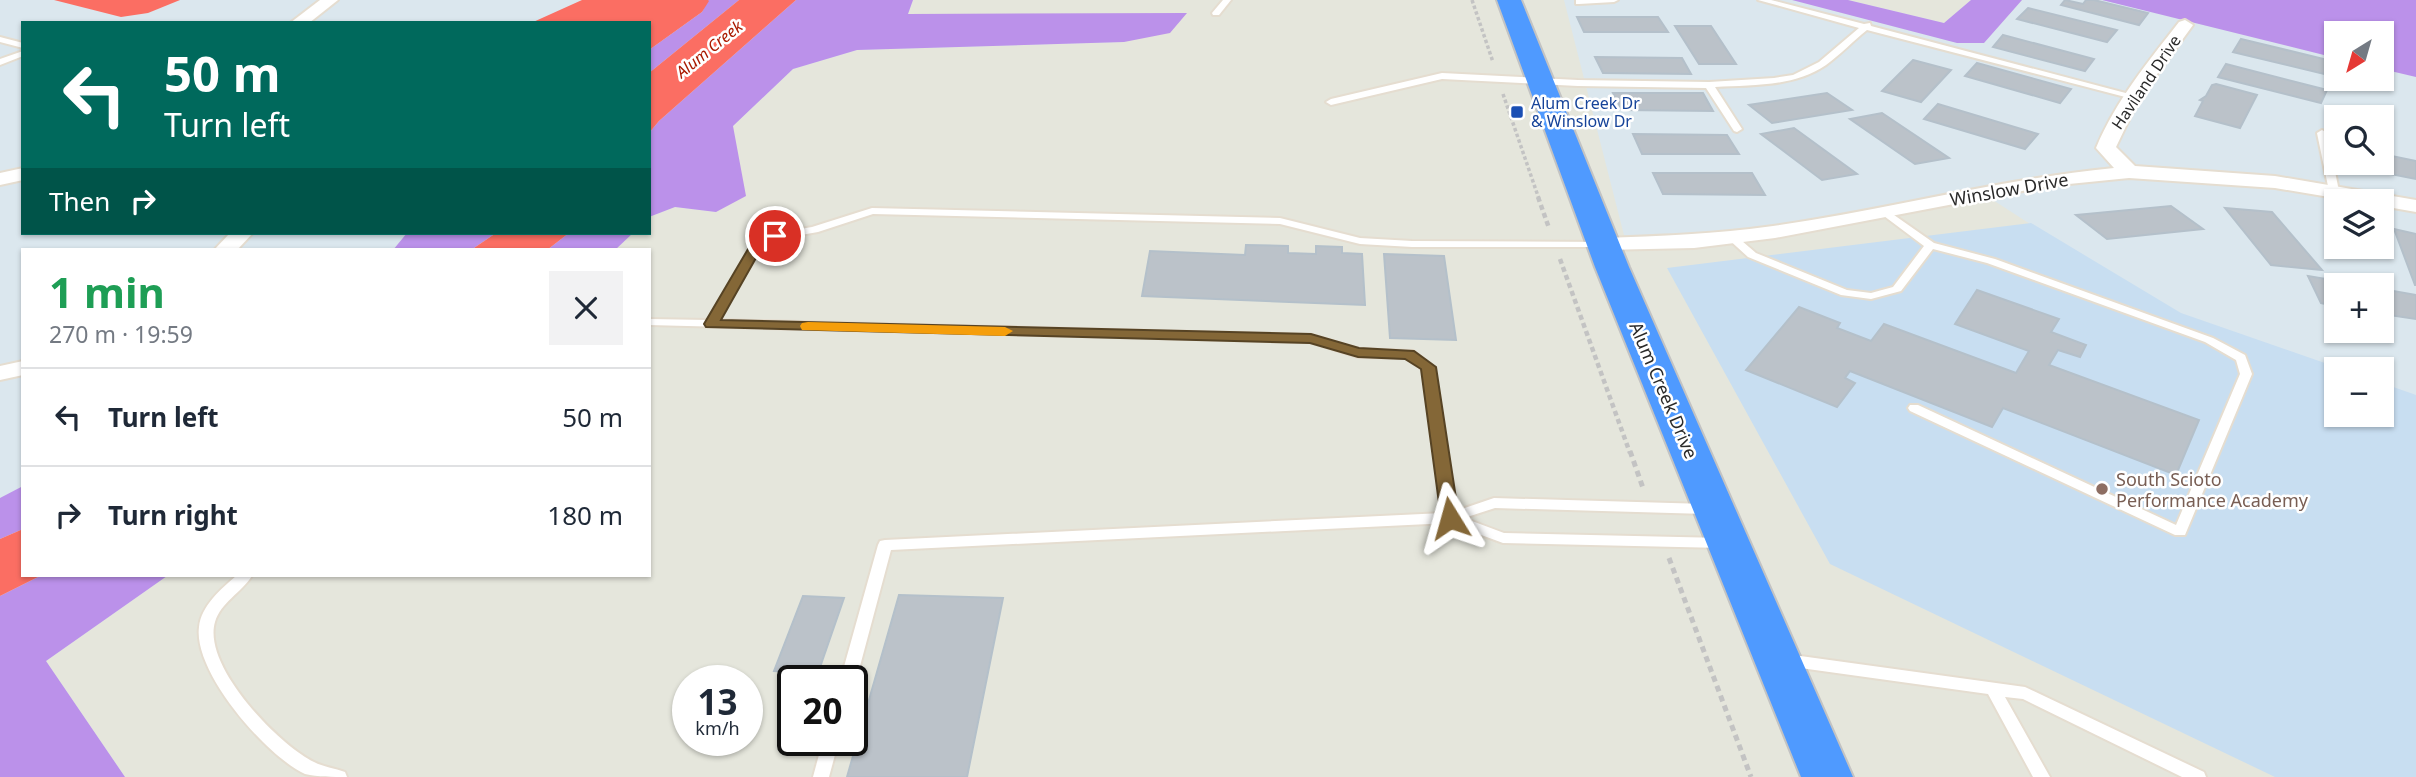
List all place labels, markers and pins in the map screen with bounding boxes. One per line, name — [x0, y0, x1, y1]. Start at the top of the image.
place label: Alum Creek Dr & Winslow Dr — [1531, 92, 1640, 132]
marker: Alum Creek Dr & Winslow Dr — [1509, 104, 1525, 120]
pin — [745, 206, 805, 266]
place label: South Scioto Performance Academy — [2116, 467, 2309, 512]
marker: South Scioto Performance Academy — [2094, 481, 2110, 497]

